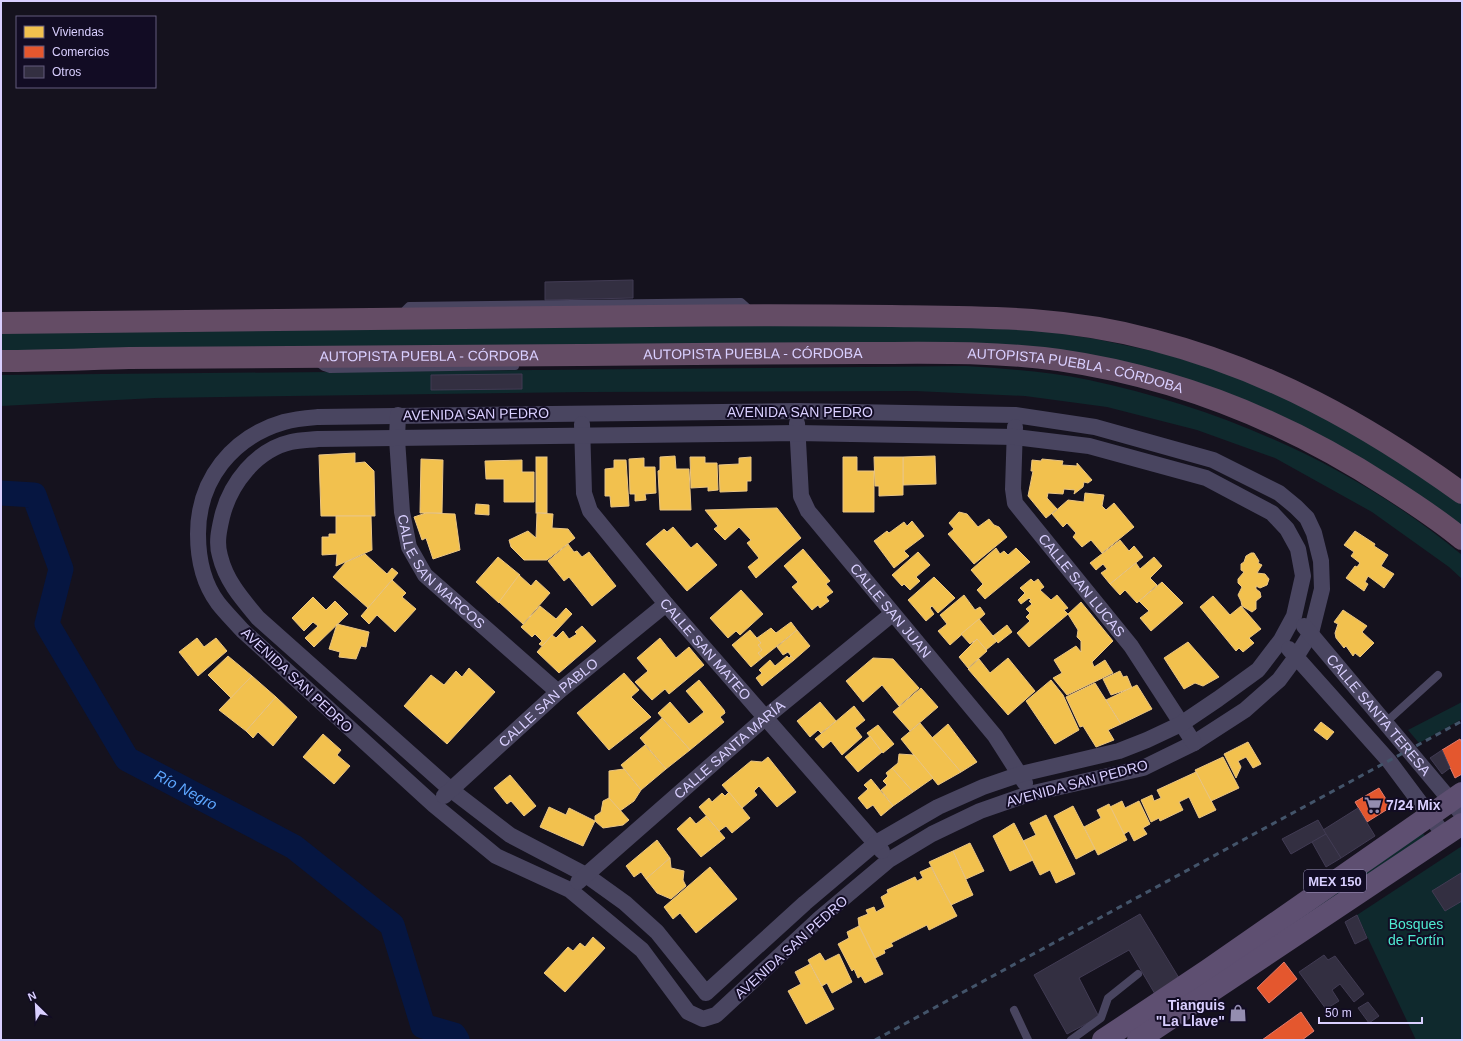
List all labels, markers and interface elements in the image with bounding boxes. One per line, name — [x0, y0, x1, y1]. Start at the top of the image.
legend — [16, 16, 156, 88]
text: Viviendas — [52, 25, 104, 39]
text: Comercios — [52, 45, 109, 59]
text: Otros — [52, 65, 81, 79]
street label: AUTOPISTA PUEBLA - CÓRDOBA — [643, 345, 863, 362]
street label: AUTOPISTA PUEBLA - CÓRDOBA — [967, 345, 1186, 396]
street label: AUTOPISTA PUEBLA - CÓRDOBA — [319, 347, 539, 364]
street label: AVENIDA SAN PEDRO — [727, 404, 873, 420]
street label: AVENIDA SAN PEDRO — [403, 405, 549, 423]
street label: CALLE SAN MARCOS — [395, 513, 488, 632]
street label: CALLE SAN LUCAS — [1035, 531, 1128, 640]
street label: CALLE SAN JUAN — [847, 560, 934, 661]
street label: CALLE SAN MATEO — [657, 595, 754, 703]
street label: AVENIDA SAN PEDRO — [238, 624, 356, 736]
street label: CALLE SANTA TERESA — [1323, 651, 1434, 779]
street label: CALLE SAN PABLO — [495, 655, 601, 750]
street label: CALLE SANTA MARÍA — [671, 697, 788, 802]
street label: AVENIDA SAN PEDRO — [1004, 756, 1150, 810]
water label: Río Negro — [152, 766, 220, 813]
supermarket icon: 7/24 Mix — [1363, 795, 1383, 815]
place label: 7/24 Mix — [1386, 797, 1441, 813]
road number: MEX 150 — [1304, 870, 1366, 892]
street label: AVENIDA SAN PEDRO — [731, 892, 851, 1002]
park label: Bosques de Fortín — [1388, 916, 1444, 948]
north arrow — [16, 985, 56, 1025]
text: N — [26, 989, 38, 1003]
place label: Tianguis "La Llave" — [1156, 997, 1225, 1029]
scale bar — [1319, 999, 1422, 1025]
shop icon: Tianguis "La Llave" — [1228, 1003, 1248, 1023]
text: 50 m — [1325, 1006, 1352, 1020]

